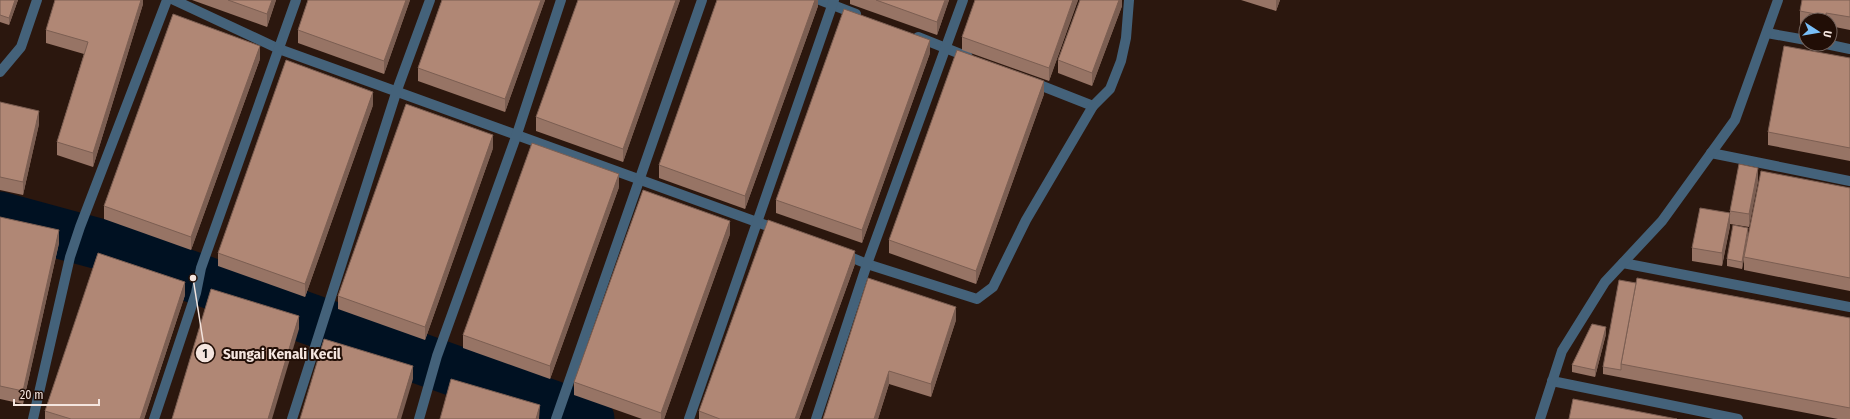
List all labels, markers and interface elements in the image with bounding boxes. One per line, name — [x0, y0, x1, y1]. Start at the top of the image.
north arrow — [1798, 12, 1838, 52]
text: U — [1820, 29, 1834, 38]
callout: Sungai Kenali Kecil — [195, 340, 349, 367]
text: Sungai Kenali Kecil — [223, 345, 342, 363]
text: 1 — [202, 347, 208, 361]
scale bar — [14, 381, 99, 407]
text: 20 m — [20, 388, 44, 402]

